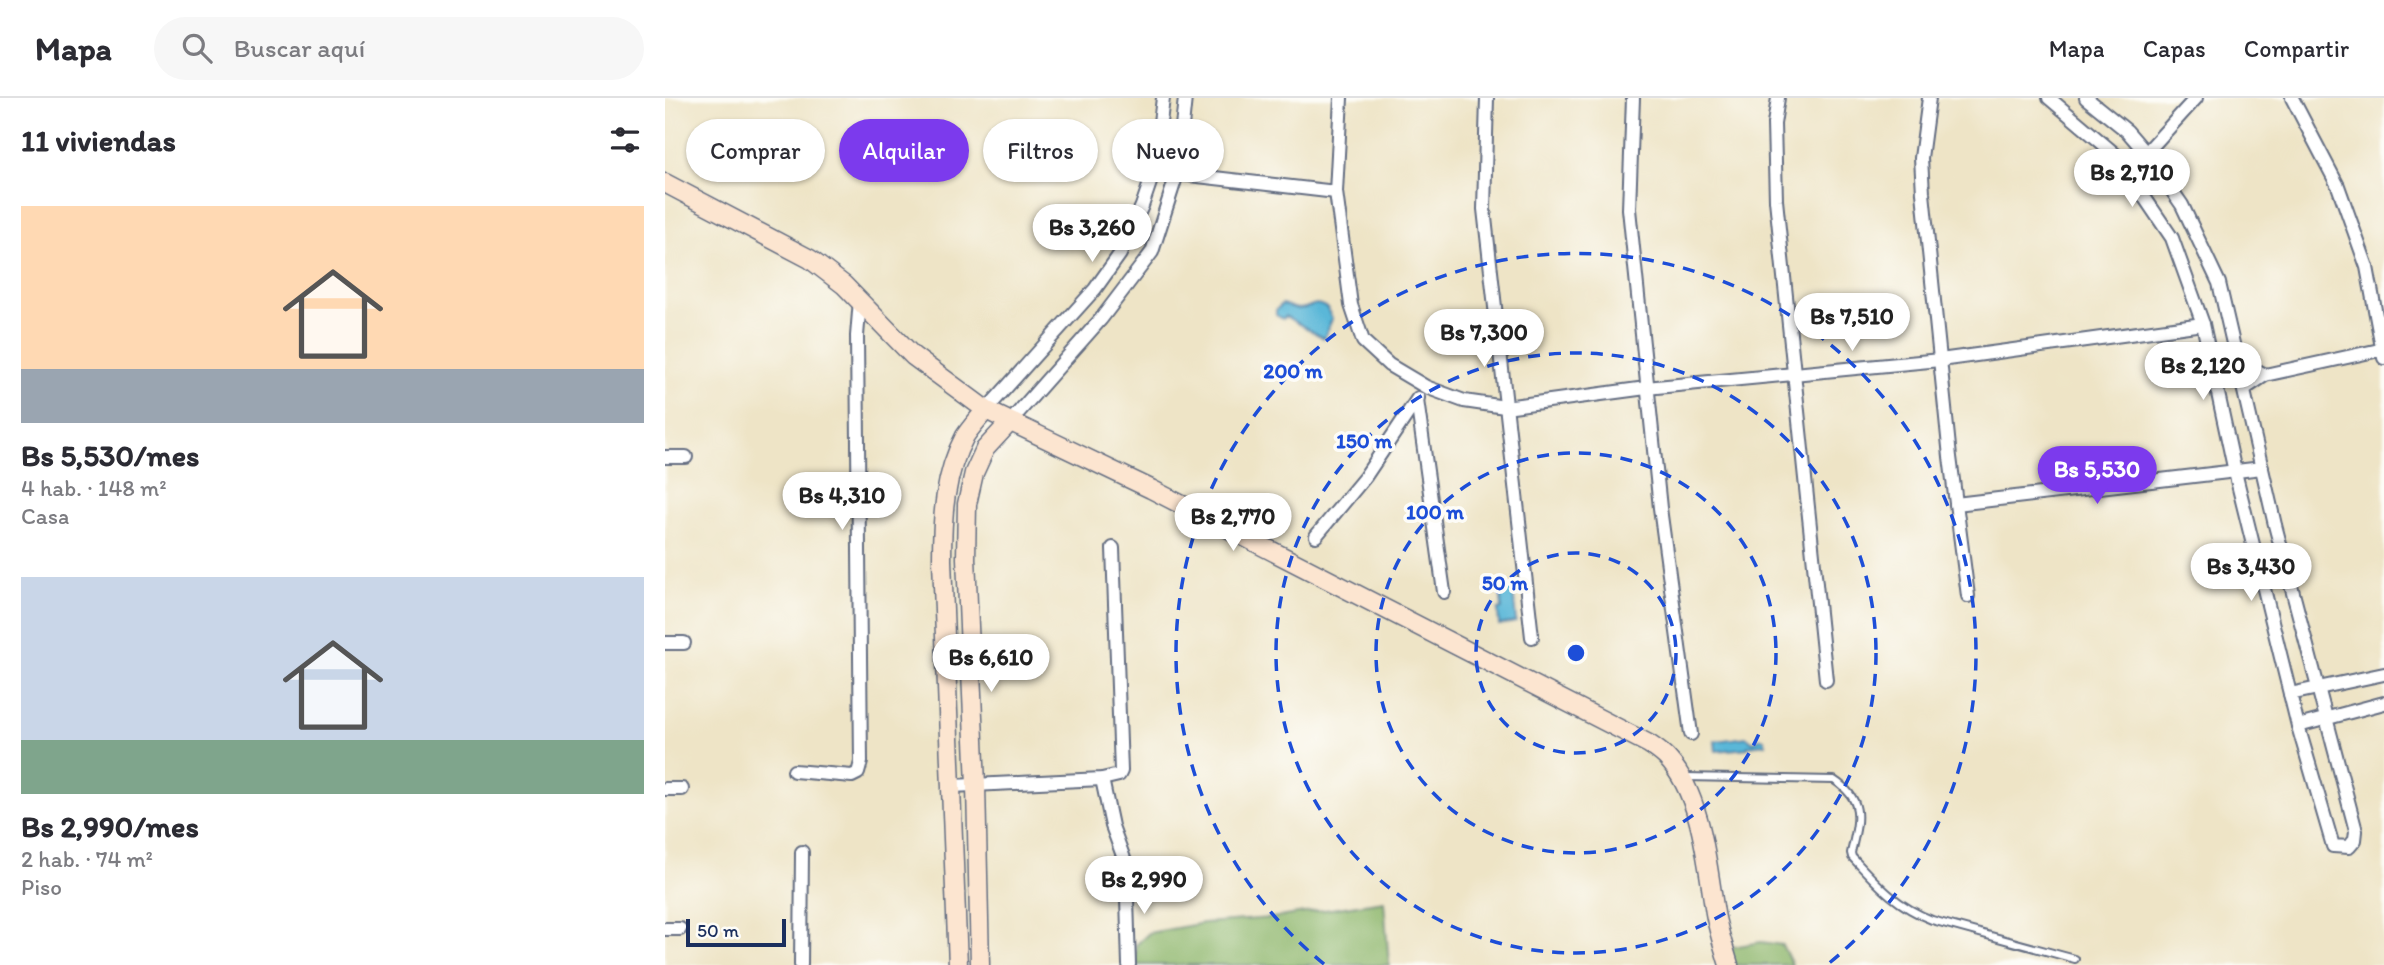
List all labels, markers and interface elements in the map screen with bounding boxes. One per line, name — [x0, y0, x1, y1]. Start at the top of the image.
search box — [154, 17, 644, 80]
text: Mapa — [35, 29, 112, 68]
icon: search — [178, 29, 216, 67]
text: Buscar aquí — [234, 32, 365, 64]
text: Mapa — [2049, 34, 2105, 63]
text: Capas — [2143, 34, 2206, 63]
text: Compartir — [2244, 34, 2349, 63]
chip: Comprar — [686, 119, 825, 182]
chip: Alquilar — [839, 119, 969, 182]
chip: Filtros — [983, 119, 1098, 182]
chip: Nuevo — [1112, 119, 1224, 182]
icon: filters — [606, 121, 644, 159]
text: 11 viviendas — [21, 122, 176, 159]
pin: Bs 2,710 — [2060, 150, 2204, 209]
text: Bs 2,710 — [2090, 158, 2174, 186]
pin: Bs 3,260 — [1020, 204, 1164, 264]
text: Bs 3,260 — [1049, 213, 1135, 241]
icon: home — [270, 251, 396, 377]
pin: Bs 7,510 — [1780, 294, 1924, 353]
text: Bs 7,510 — [1810, 302, 1894, 330]
pin: Bs 7,300 — [1412, 310, 1556, 369]
text: Bs 7,300 — [1440, 318, 1528, 346]
pin: Bs 2,120 — [2131, 342, 2275, 402]
text: Bs 2,120 — [2161, 351, 2245, 379]
text: 200 m — [1263, 358, 1323, 383]
text: 150 m — [1336, 428, 1392, 453]
text: Bs 5,530/mes — [21, 437, 199, 474]
pin: Bs 5,530 — [2025, 446, 2169, 506]
text: Bs 5,530 — [2054, 455, 2140, 483]
pin: Bs 4,310 — [770, 472, 914, 532]
text: 4 hab. · 148 m² — [21, 474, 167, 502]
text: Bs 4,310 — [799, 481, 885, 509]
pin: Bs 2,770 — [1161, 494, 1305, 553]
text: 100 m — [1406, 499, 1464, 524]
text: Casa — [21, 502, 69, 530]
text: Bs 2,770 — [1191, 502, 1275, 530]
pin: Bs 3,430 — [2179, 544, 2323, 603]
text: Bs 3,430 — [2207, 552, 2295, 580]
text: 50 m — [1482, 570, 1529, 595]
icon: home — [270, 622, 396, 748]
pin: Bs 6,610 — [919, 634, 1063, 694]
centre of rings — [1564, 641, 1588, 665]
text: Bs 6,610 — [949, 643, 1033, 671]
text: Bs 2,990/mes — [21, 808, 199, 845]
text: 2 hab. · 74 m² — [21, 845, 153, 873]
pin: Bs 2,990 — [1072, 856, 1216, 916]
text: Bs 2,990 — [1101, 865, 1187, 893]
text: Piso — [21, 873, 62, 901]
scale bar — [686, 916, 786, 948]
text: 50 m — [697, 919, 739, 942]

